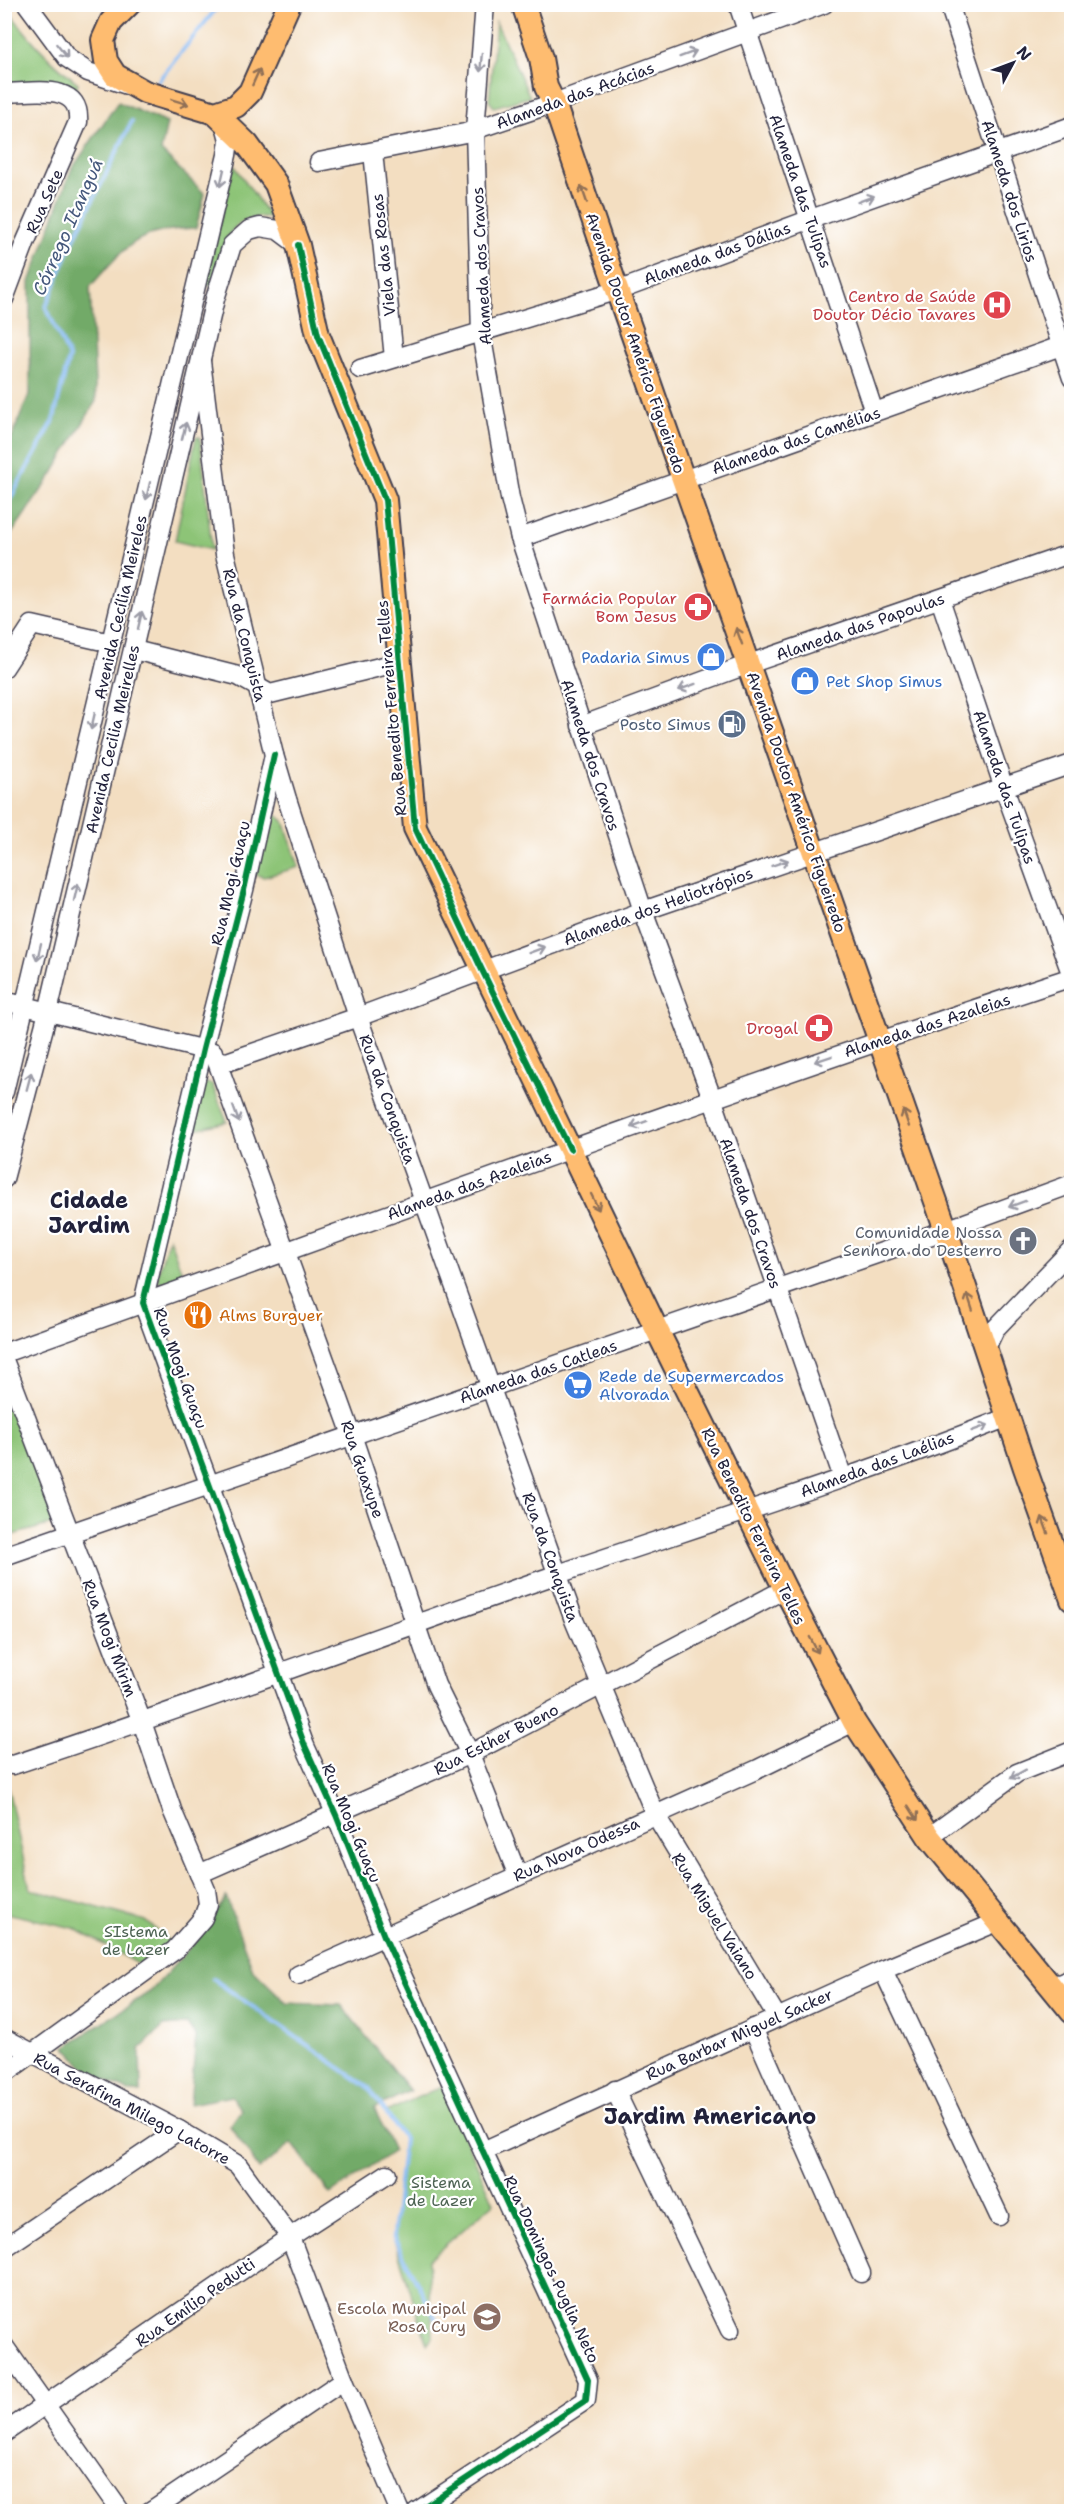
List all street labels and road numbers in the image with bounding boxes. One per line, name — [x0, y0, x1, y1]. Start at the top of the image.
street label: Alameda das Acácias — [493, 57, 657, 134]
street label: Alameda das Tulipas — [764, 111, 837, 271]
street label: Alameda dos Lirios — [977, 117, 1042, 265]
street label: Rua Sete — [21, 166, 68, 237]
street label: Alameda dos Cravos — [467, 186, 496, 346]
street label: Viela das Rosas — [367, 192, 400, 317]
street label: Avenida Doutor Américo Figueiredo — [581, 210, 690, 476]
street label: Alameda das Dálias — [641, 217, 794, 290]
street label: Alameda das Camélias — [709, 402, 883, 479]
street label: Avenida Cecília Meireles — [89, 513, 152, 701]
street label: Rua da Conquista — [218, 566, 271, 704]
street label: Alameda das Papoulas — [773, 588, 947, 665]
street label: Rua Benedito Ferreira Telles — [372, 599, 411, 817]
street label: Avenida Cecilia Meirelles — [81, 643, 144, 836]
street label: Avenida Doutor Américo Figueiredo — [742, 669, 851, 935]
street label: Alameda dos Cravos — [556, 677, 625, 834]
street label: Alameda das Tulipas — [968, 707, 1041, 867]
street label: Rua Mogi Guaçu — [206, 819, 255, 948]
street label: Alameda dos Heliotrópios — [561, 862, 756, 951]
street label: Alameda das Azaleias — [841, 989, 1013, 1062]
street label: Rua da Conquista — [354, 1031, 421, 1167]
street label: Alameda dos Cravos — [715, 1135, 786, 1291]
street label: Alameda das Azaleias — [384, 1146, 554, 1225]
street label: Rua Mogi Guaçu — [149, 1305, 212, 1432]
street label: Alameda das Catleas — [456, 1335, 620, 1408]
street label: Rua Guaxupe — [336, 1418, 389, 1521]
street label: Rua Benedito Ferreira Telles — [697, 1424, 811, 1628]
street label: Alameda das Laélias — [797, 1427, 957, 1502]
street label: Rua da Conquista — [517, 1489, 584, 1625]
street label: Rua Mogi Mirim — [77, 1576, 142, 1700]
street label: Rua Esther Bueno — [430, 1699, 562, 1780]
street label: Rua Mogi Guaçu — [317, 1760, 386, 1886]
street label: Rua Nova Odessa — [510, 1812, 643, 1887]
street label: Rua Miguel Vaiano — [667, 1849, 762, 1984]
street label: Rua Barbar Miguel Sacker — [643, 1984, 836, 2085]
street label: Rua Serafina Milego Latorre — [30, 2048, 234, 2169]
street label: Rua Domingos Puglia Neto — [499, 2172, 604, 2366]
street label: Rua Emílio Pedutti — [131, 2253, 259, 2352]

